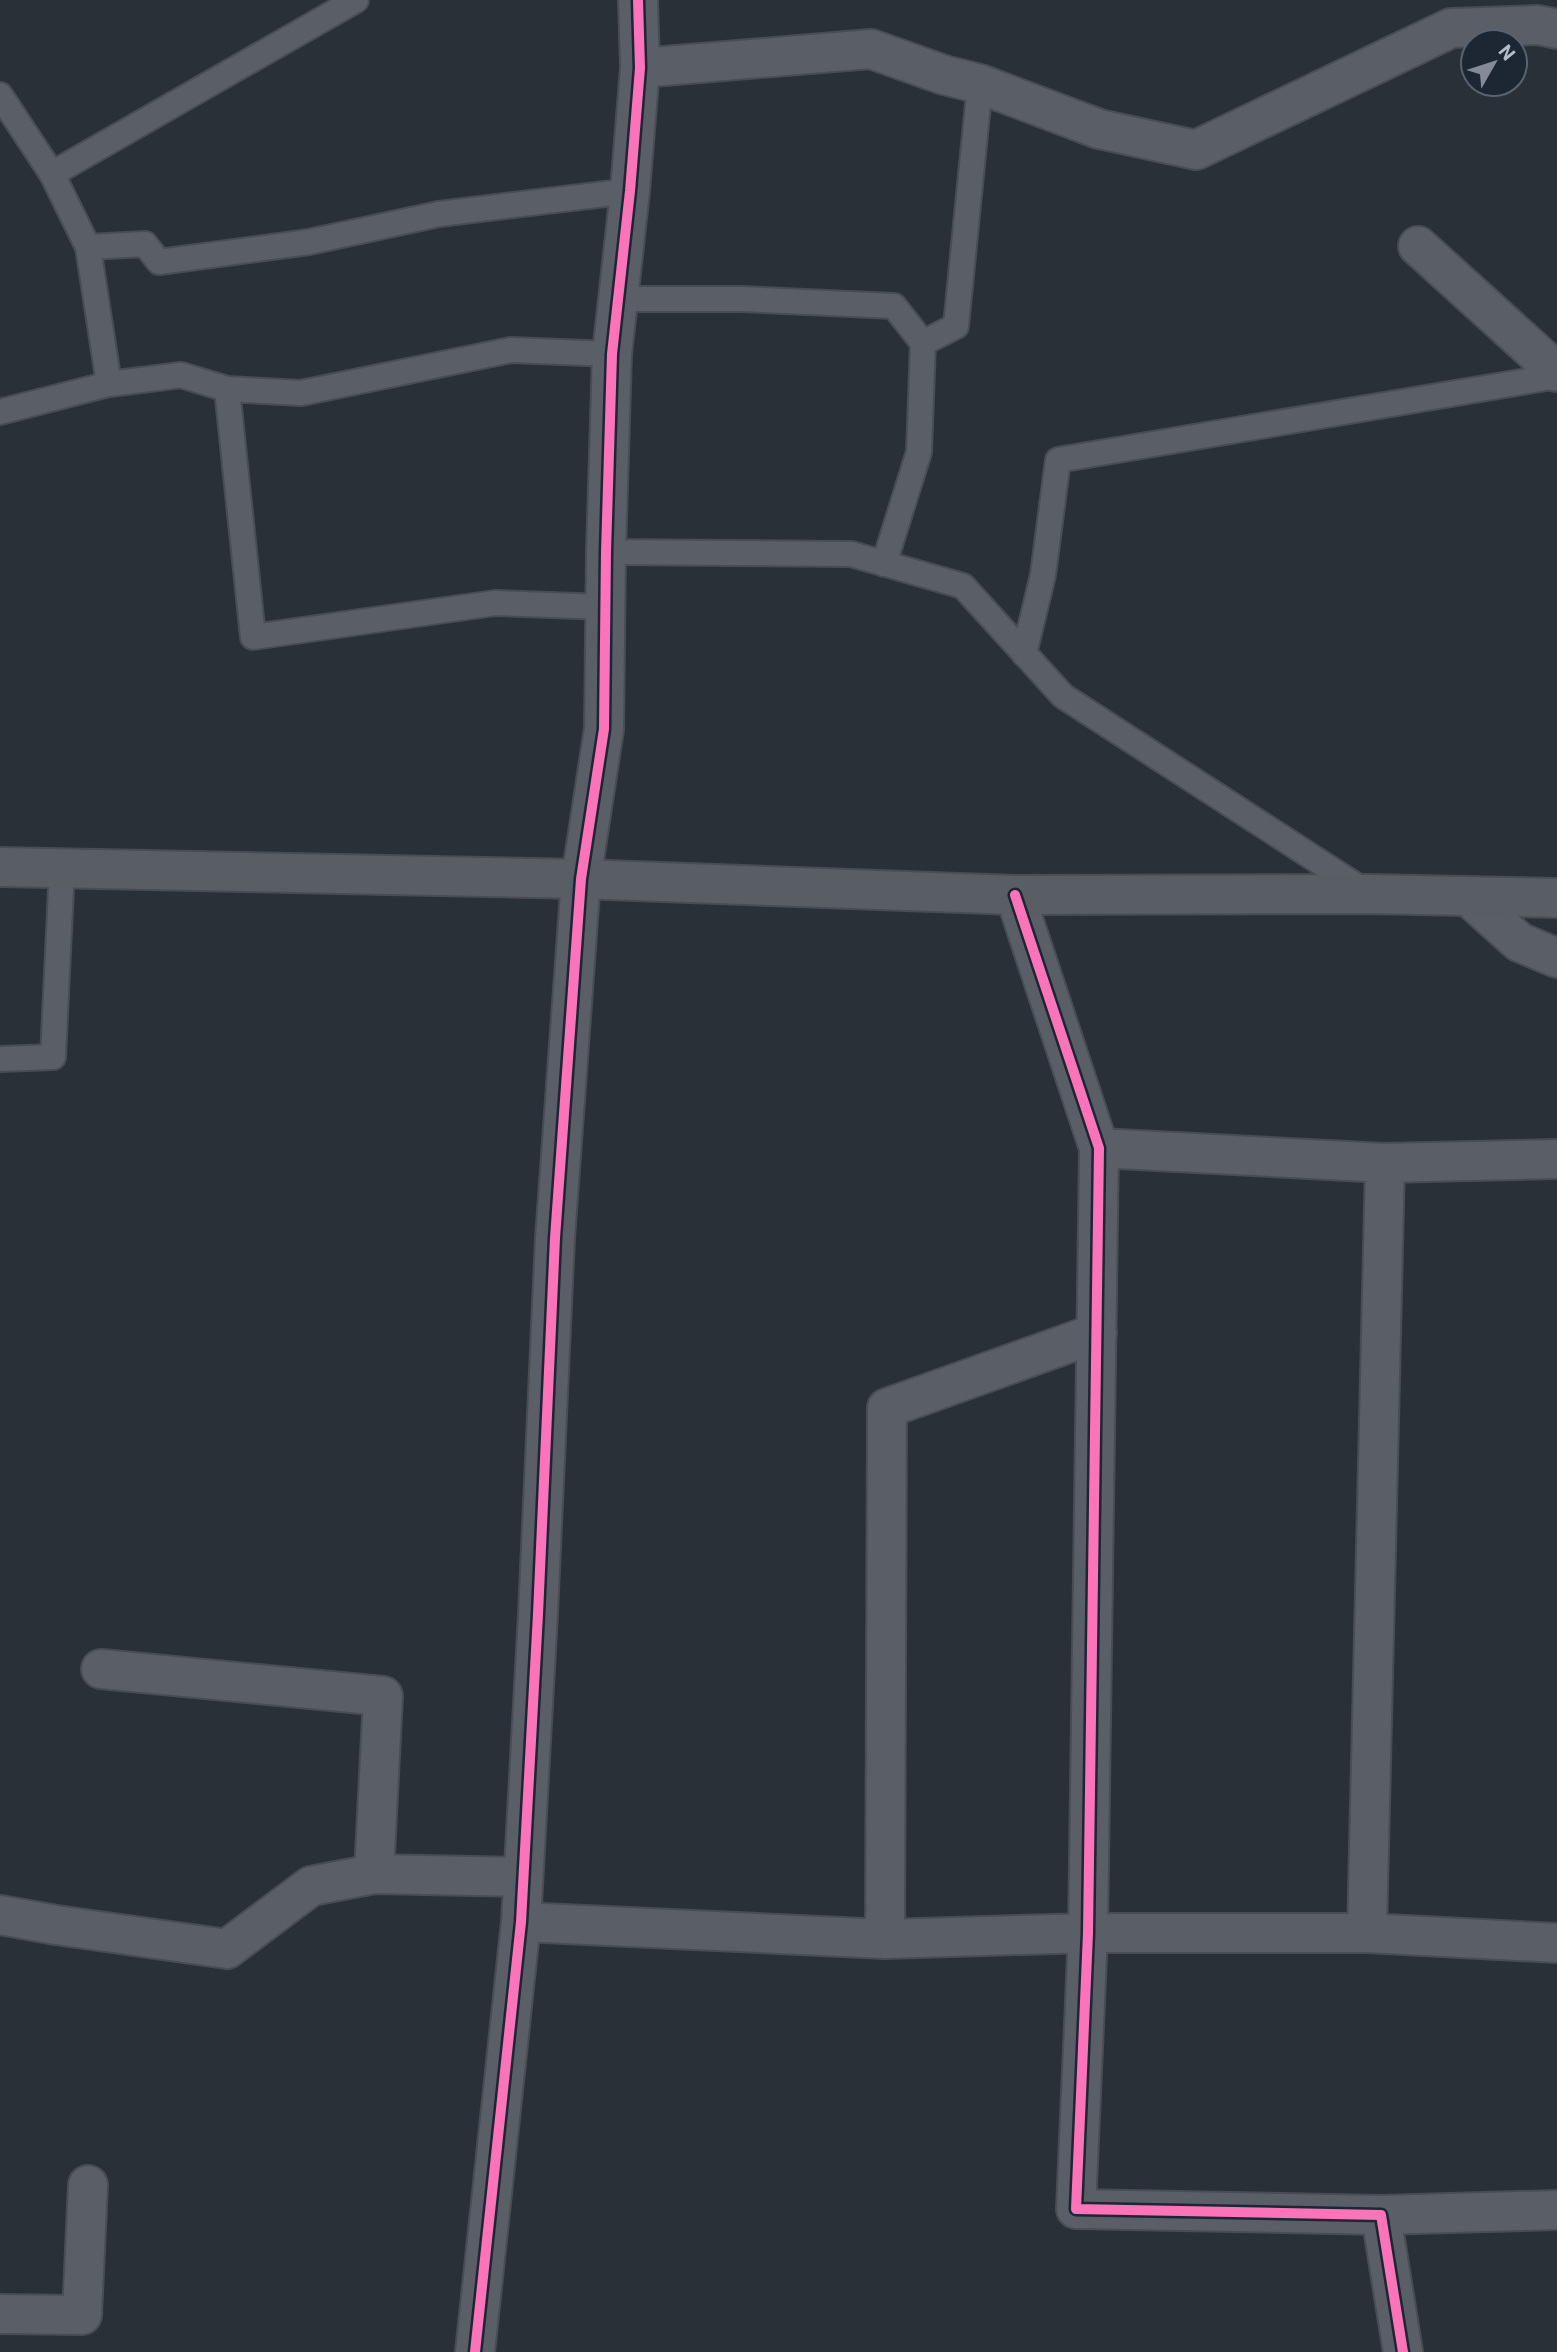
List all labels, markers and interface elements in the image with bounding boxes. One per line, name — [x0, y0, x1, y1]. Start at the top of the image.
north arrow — [1459, 28, 1529, 98]
text: N — [1494, 40, 1520, 65]

